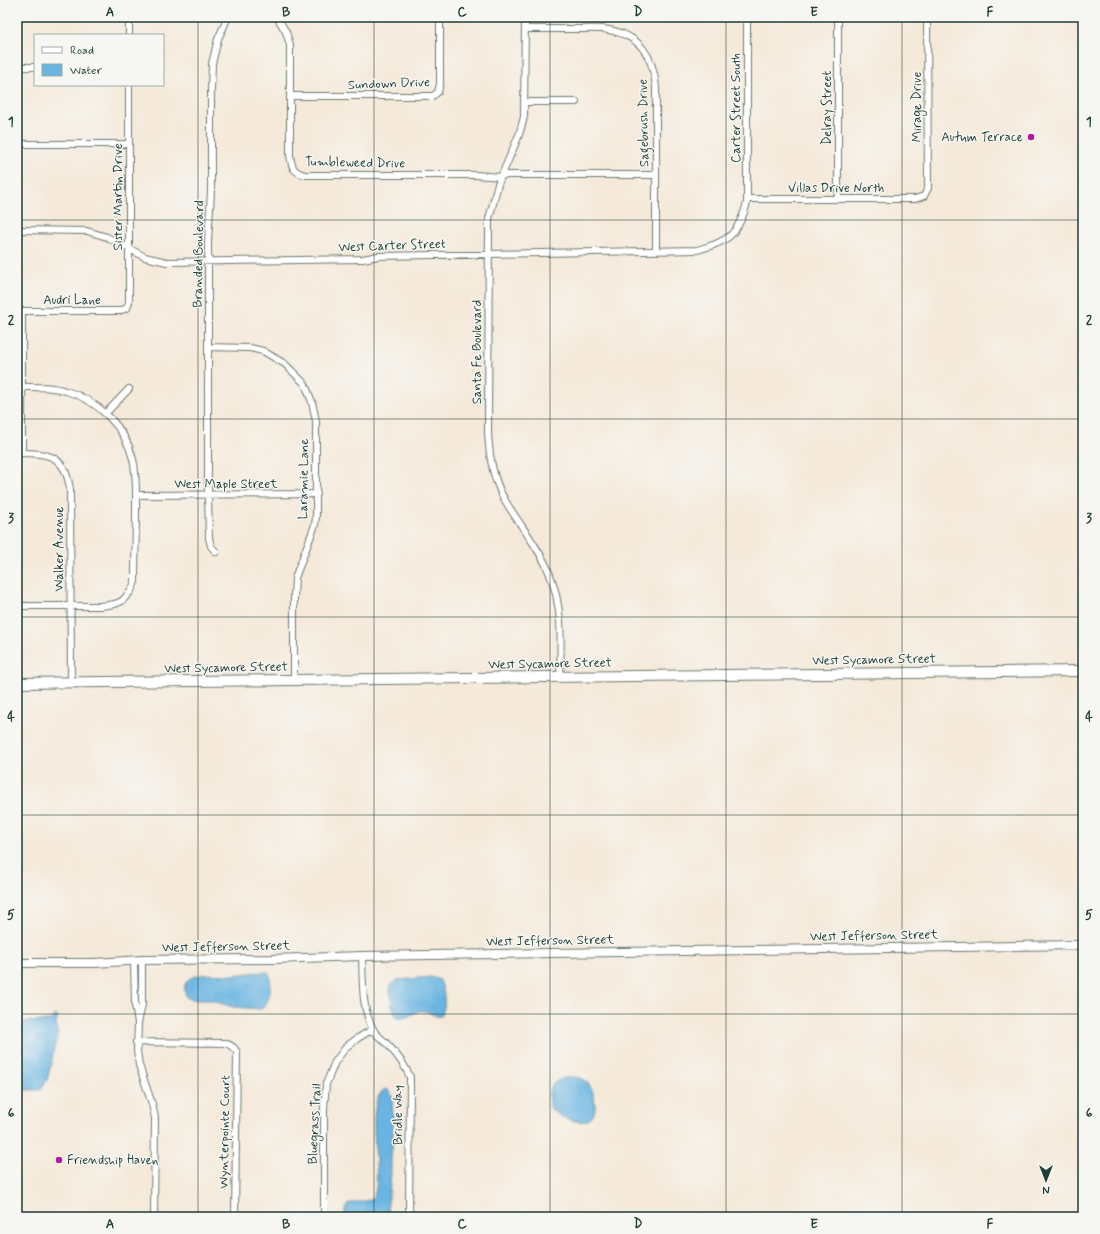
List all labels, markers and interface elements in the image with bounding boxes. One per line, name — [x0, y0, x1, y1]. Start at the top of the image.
text: A — [106, 4, 114, 21]
text: B — [282, 4, 291, 21]
text: C — [457, 4, 467, 21]
text: D — [634, 4, 643, 21]
text: E — [810, 4, 818, 21]
text: F — [987, 4, 994, 21]
legend — [34, 34, 164, 86]
text: Road — [70, 43, 94, 59]
street label: Carter Street South — [728, 53, 745, 163]
text: Water — [70, 63, 102, 79]
street label: Delray Street — [819, 71, 836, 145]
street label: Mirage Drive — [909, 72, 927, 142]
street label: Sundown Drive — [348, 74, 431, 94]
street label: Sagebrush Drive — [635, 79, 655, 167]
text: 1 — [8, 114, 14, 131]
text: 1 — [1086, 114, 1092, 131]
place label: Autum Terrace — [941, 129, 1023, 146]
marker: Autum Terrace — [1026, 132, 1036, 142]
street label: Sister Martin Drive — [110, 143, 127, 251]
street label: Tumbleweed Drive — [305, 154, 405, 172]
street label: Villas Drive North — [788, 180, 884, 197]
street label: Branded Boulevard — [190, 200, 208, 308]
street label: West Carter Street — [338, 236, 446, 256]
street label: Audri Lane — [43, 292, 101, 309]
street label: Santa Fe Boulevard — [469, 300, 486, 404]
text: 2 — [8, 312, 15, 329]
text: 2 — [1086, 312, 1093, 329]
street label: Laramie Lane — [295, 438, 313, 520]
street label: West Maple Street — [174, 476, 278, 493]
street label: Walker Avenue — [51, 507, 68, 591]
text: 3 — [8, 510, 14, 527]
text: 3 — [1086, 510, 1092, 527]
street label: West Sycamore Street — [812, 650, 936, 670]
street label: West Sycamore Street — [488, 654, 612, 674]
street label: West Sycamore Street — [164, 658, 288, 678]
text: 4 — [7, 709, 15, 726]
text: 4 — [1085, 709, 1093, 726]
text: 5 — [7, 907, 15, 924]
text: 5 — [1085, 907, 1093, 924]
street label: West Jefferson Street — [810, 926, 938, 946]
street label: West Jefferson Street — [486, 931, 614, 951]
street label: West Jefferson Street — [162, 937, 290, 957]
street label: Wynterpointe Court — [216, 1075, 234, 1189]
street label: Bluegrass Trail — [304, 1083, 327, 1165]
street label: Bridle Way — [390, 1085, 407, 1145]
text: 6 — [8, 1105, 15, 1122]
text: 6 — [1086, 1105, 1093, 1122]
place label: Friendship Haven — [67, 1152, 158, 1169]
marker: Friendship Haven — [54, 1155, 64, 1165]
north arrow — [1026, 1160, 1066, 1200]
text: N — [1042, 1182, 1050, 1196]
text: A — [106, 1216, 114, 1233]
text: B — [282, 1216, 291, 1233]
text: C — [457, 1216, 467, 1233]
text: D — [634, 1216, 643, 1233]
text: E — [810, 1216, 818, 1233]
text: F — [987, 1216, 994, 1233]

